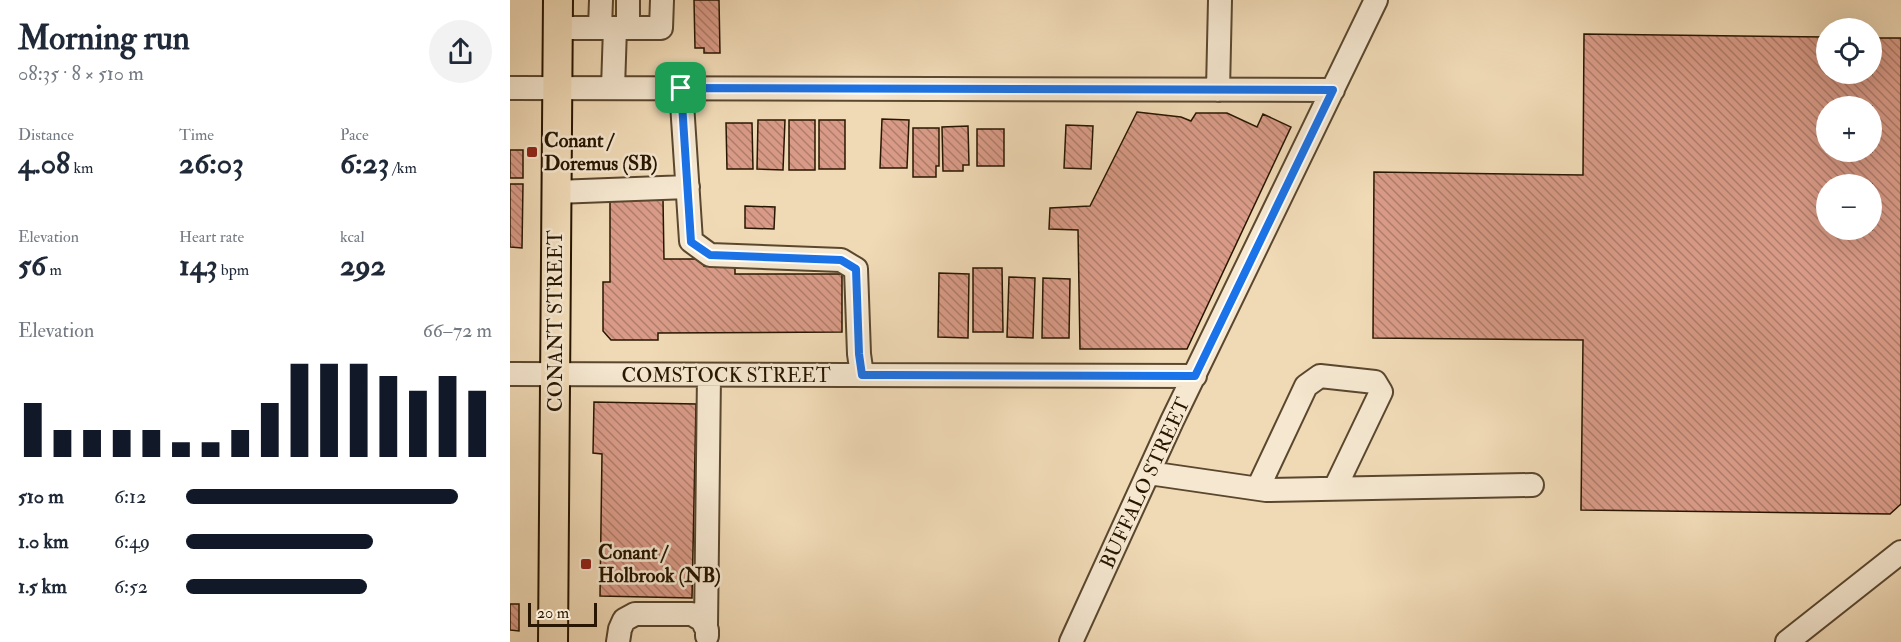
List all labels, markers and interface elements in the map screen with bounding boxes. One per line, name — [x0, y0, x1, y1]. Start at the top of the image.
text: Morning run — [18, 18, 190, 59]
map controls — [1816, 18, 1882, 240]
button: locate — [1816, 18, 1882, 84]
button: share — [429, 20, 492, 83]
text: 08:35 · 8 × 510 m — [18, 61, 144, 86]
pin — [655, 62, 706, 113]
icon: arrive — [664, 71, 697, 104]
button: + — [1816, 96, 1882, 162]
text: Distance — [18, 125, 74, 145]
text: Time — [179, 125, 214, 145]
text: Pace — [340, 125, 369, 145]
place label: Conant / Doremus (SB) — [544, 128, 658, 176]
text: 4.08 — [18, 145, 70, 182]
text: 26:03 — [179, 145, 244, 182]
text: 6:23 — [340, 145, 389, 182]
marker: Conant / Doremus (SB) — [525, 145, 539, 159]
text: km — [70, 158, 93, 178]
text: /km — [389, 158, 417, 178]
button: − — [1816, 174, 1882, 240]
text: Elevation — [18, 227, 79, 247]
text: Heart rate — [179, 227, 244, 247]
text: kcal — [340, 227, 365, 247]
street label: CONANT STREET — [543, 230, 568, 412]
text: 56 — [18, 247, 46, 284]
text: 143 — [179, 247, 217, 284]
text: 292 — [340, 247, 386, 284]
text: m — [46, 260, 62, 280]
text: bpm — [217, 260, 249, 280]
text: Elevation — [18, 318, 94, 343]
text: 66–72 m — [423, 318, 492, 343]
street label: COMSTOCK STREET — [621, 363, 831, 388]
street label: BUFFALO STREET — [1094, 393, 1196, 572]
text: 510 m — [18, 484, 64, 509]
text: 6:12 — [114, 484, 146, 509]
text: 1.0 km — [18, 529, 69, 554]
text: 6:49 — [114, 529, 150, 554]
place label: Conant / Holbrook (NB) — [598, 540, 721, 588]
marker: Conant / Holbrook (NB) — [579, 557, 593, 571]
text: 1.5 km — [18, 574, 67, 599]
text: 6:52 — [114, 574, 148, 599]
scale bar — [528, 600, 597, 628]
text: 20 m — [537, 603, 569, 623]

